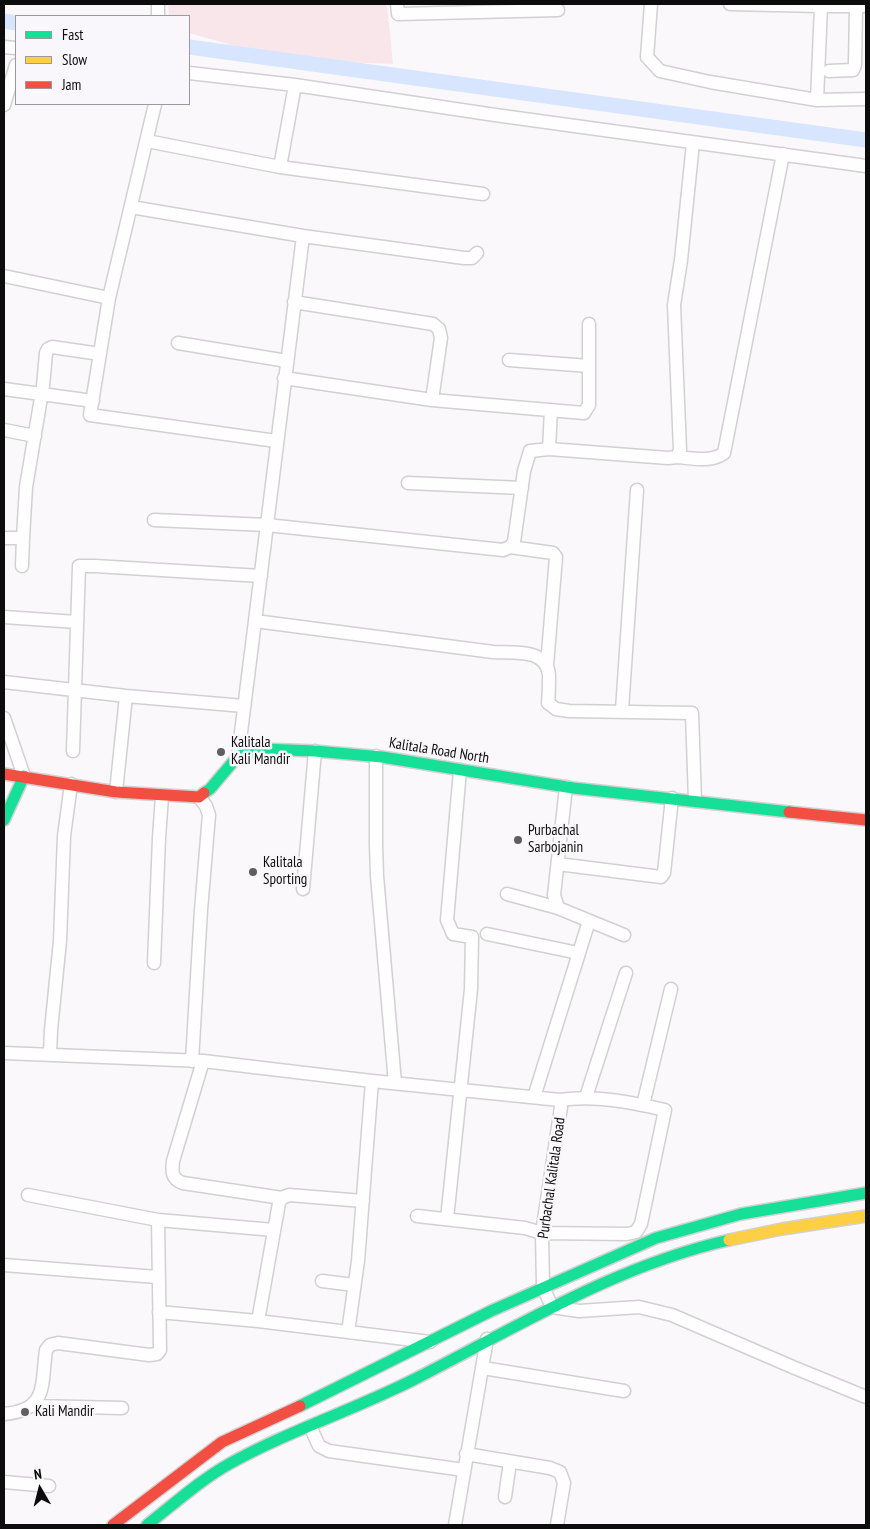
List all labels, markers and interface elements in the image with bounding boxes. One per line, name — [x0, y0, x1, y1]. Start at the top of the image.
legend — [15, 15, 190, 105]
text: Fast — [62, 25, 83, 44]
text: Slow — [62, 50, 87, 69]
text: Jam — [62, 75, 81, 94]
place label: Kalitala Kali Mandir — [231, 734, 290, 769]
street label: Kalitala Road North — [388, 734, 490, 768]
marker: Kalitala Kali Mandir — [215, 746, 227, 758]
place label: Purbachal Sarbojanin — [528, 822, 583, 857]
marker: Purbachal Sarbojanin — [512, 834, 524, 846]
place label: Kalitala Sporting — [263, 854, 307, 889]
marker: Kalitala Sporting — [247, 866, 259, 878]
street label: Purbachal Kalitala Road — [535, 1116, 569, 1240]
place label: Kali Mandir — [35, 1403, 94, 1421]
marker: Kali Mandir — [19, 1406, 31, 1418]
north arrow — [15, 1464, 65, 1514]
text: N — [33, 1465, 43, 1484]

